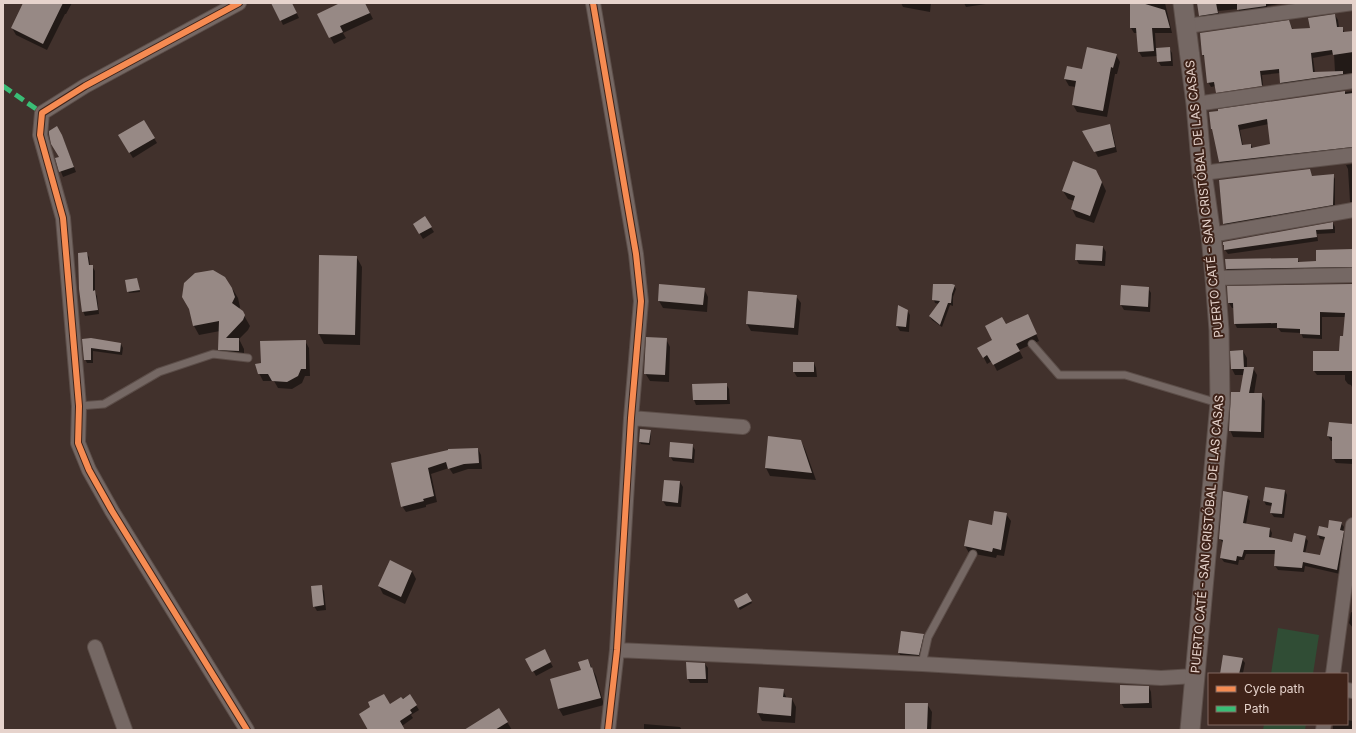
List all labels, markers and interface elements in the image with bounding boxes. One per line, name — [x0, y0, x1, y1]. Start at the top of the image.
street label: PUERTO CATÉ - SAN CRISTÓBAL DE LAS CASAS — [1182, 59, 1226, 339]
street label: PUERTO CATÉ - SAN CRISTÓBAL DE LAS CASAS — [1187, 394, 1227, 674]
legend — [1208, 673, 1348, 725]
text: Cycle path — [1244, 681, 1305, 696]
text: Path — [1244, 701, 1269, 716]

